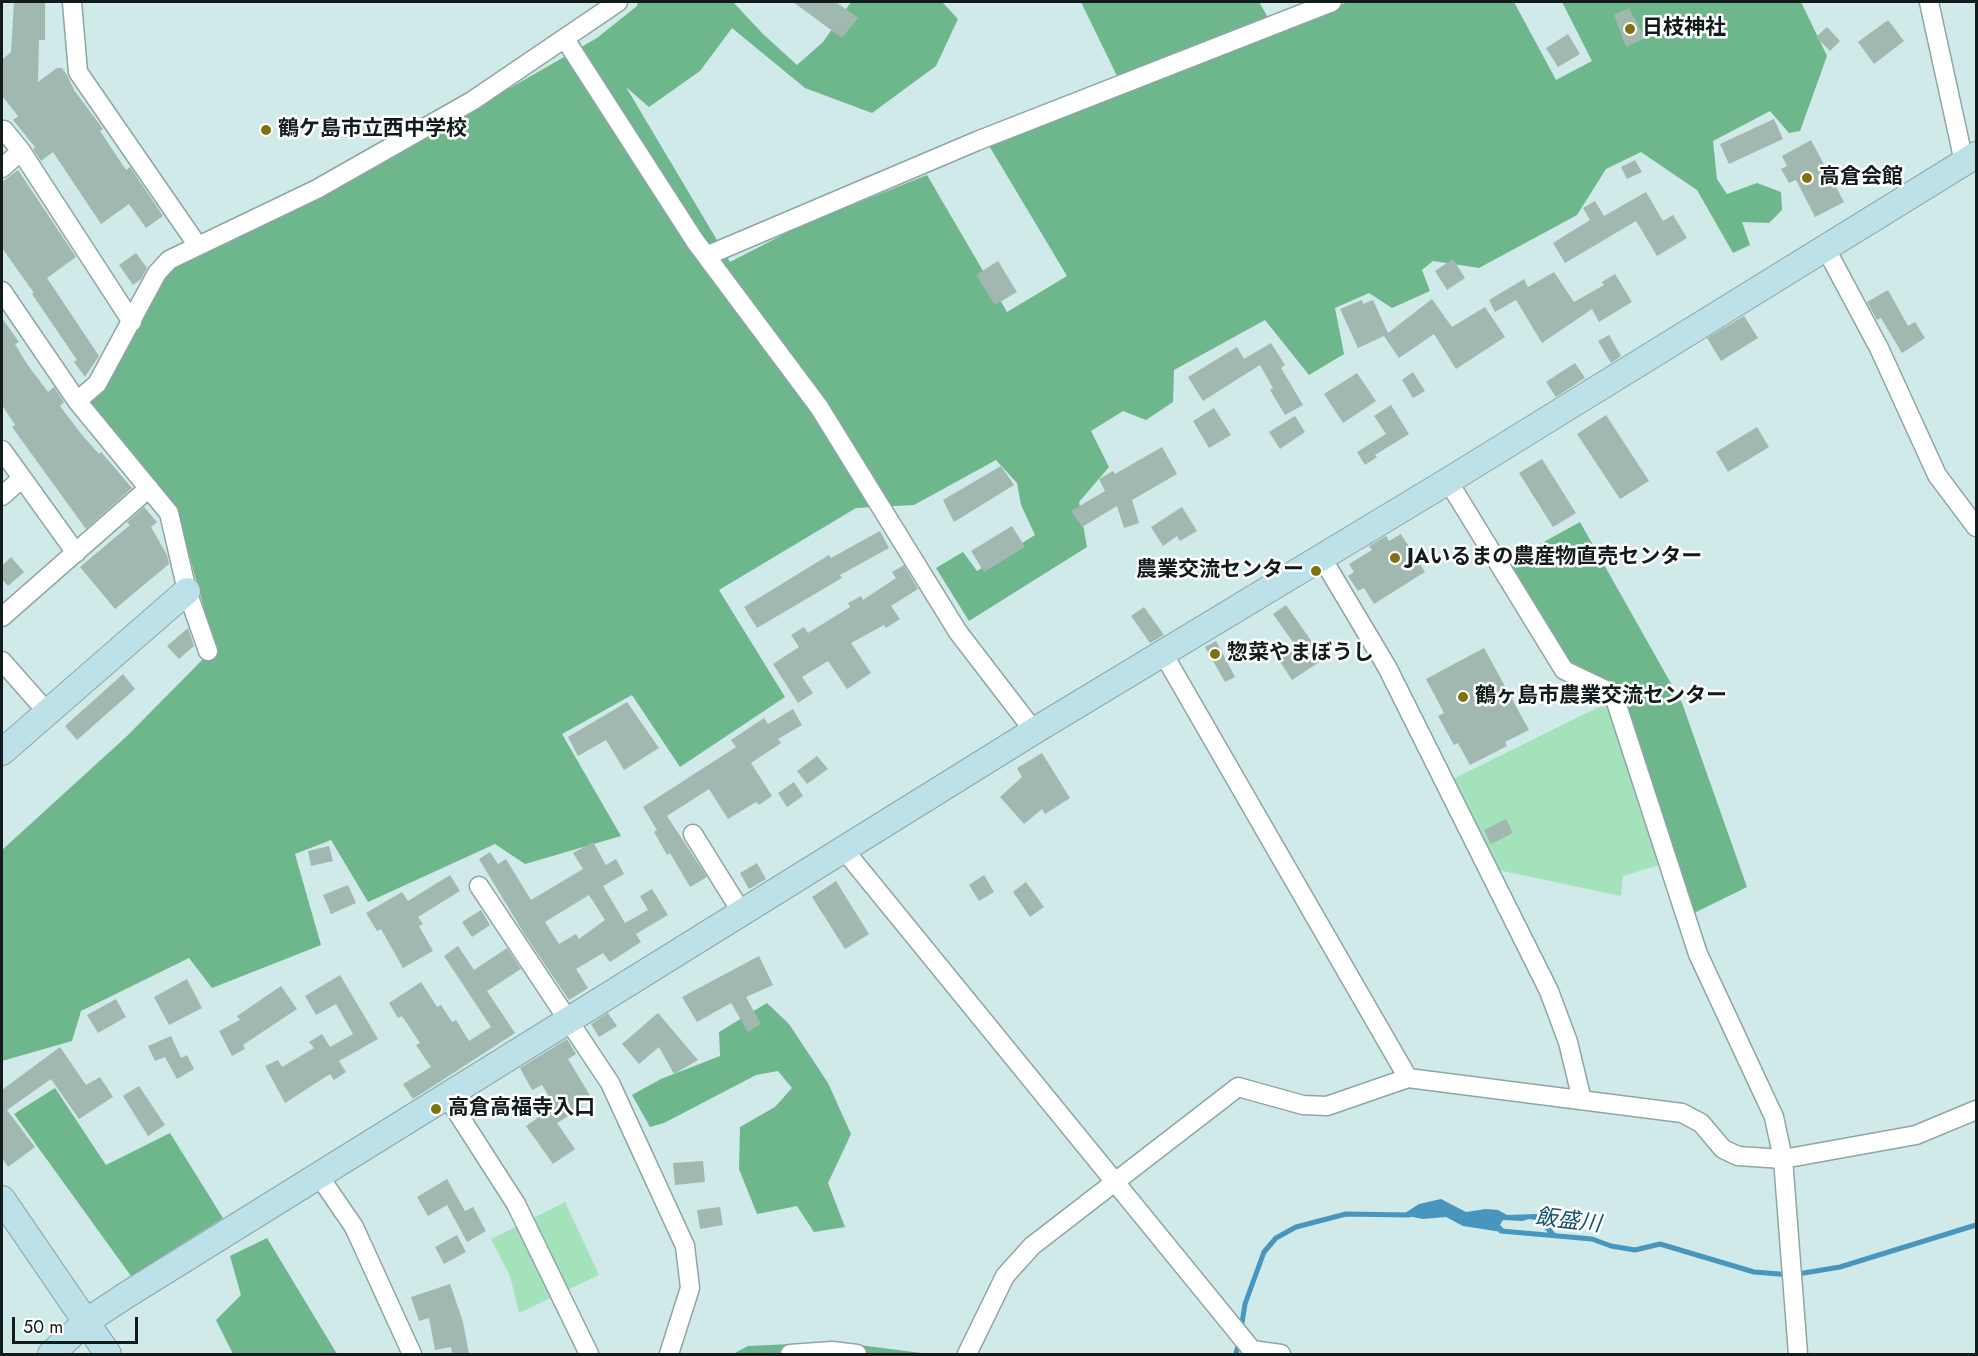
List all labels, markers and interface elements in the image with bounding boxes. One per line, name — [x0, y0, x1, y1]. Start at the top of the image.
place label: 日枝神社 — [1642, 16, 1726, 42]
marker: 日枝神社 — [1623, 22, 1637, 36]
place label: 鶴ケ島市立西中学校 — [278, 117, 467, 143]
marker: 鶴ケ島市立西中学校 — [259, 123, 273, 137]
place label: 高倉会館 — [1819, 165, 1903, 191]
marker: 高倉会館 — [1800, 171, 1814, 185]
place label: JAいるまの農産物直売センター — [1407, 545, 1702, 571]
marker: JAいるまの農産物直売センター — [1388, 551, 1402, 565]
place label: 農業交流センター — [1136, 558, 1304, 584]
marker: 農業交流センター — [1309, 564, 1323, 578]
place label: 惣菜やまぼうし — [1227, 641, 1374, 667]
marker: 惣菜やまぼうし — [1208, 647, 1222, 661]
place label: 鶴ヶ島市農業交流センター — [1475, 684, 1727, 710]
marker: 鶴ヶ島市農業交流センター — [1456, 690, 1470, 704]
place label: 高倉高福寺入口 — [448, 1096, 595, 1122]
marker: 高倉高福寺入口 — [429, 1102, 443, 1116]
water label: 飯盛川 — [1534, 1205, 1602, 1239]
scale bar — [15, 1305, 141, 1343]
text: 50 m — [23, 1314, 63, 1340]

